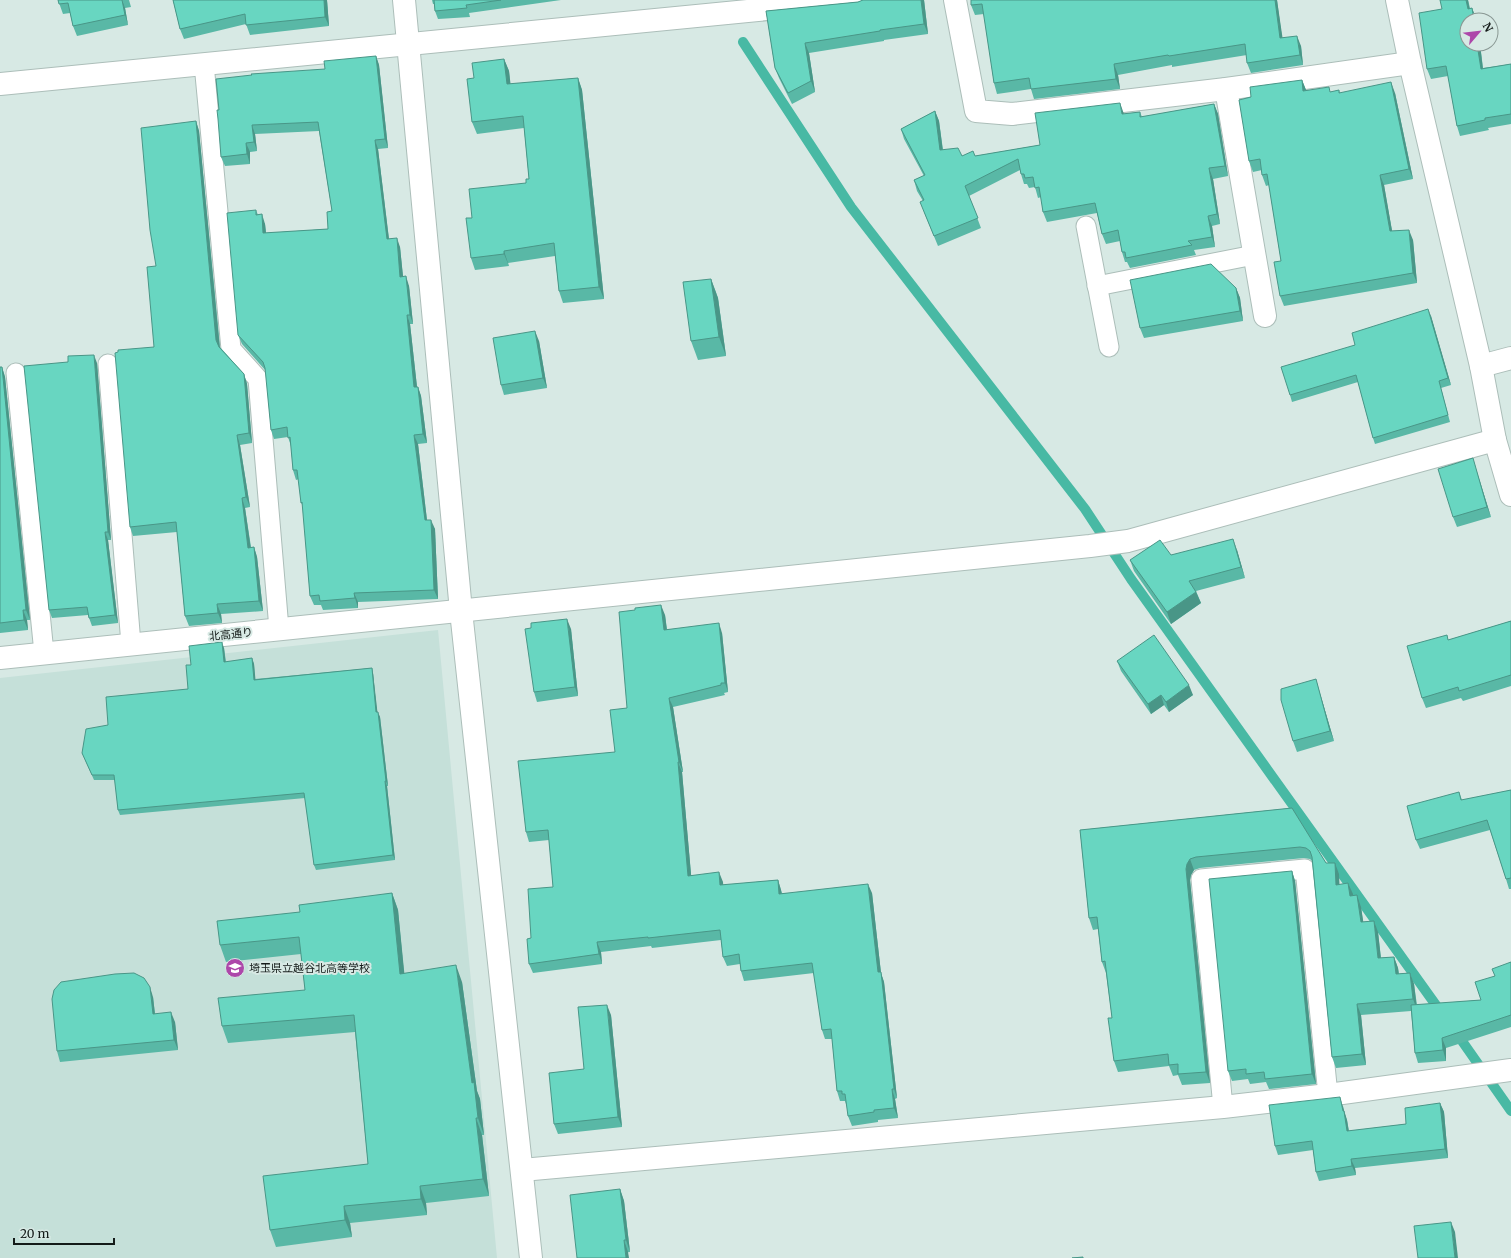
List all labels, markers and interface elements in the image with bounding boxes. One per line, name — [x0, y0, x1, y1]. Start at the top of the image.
north arrow — [1459, 12, 1499, 52]
text: N — [1480, 20, 1496, 35]
street label: 北高通り — [208, 625, 254, 643]
school or university icon: 埼玉県立越谷北高等学校 — [224, 957, 246, 979]
place label: 埼玉県立越谷北高等学校 — [249, 961, 370, 975]
scale bar — [14, 1220, 114, 1246]
text: 20 m — [20, 1226, 49, 1241]

